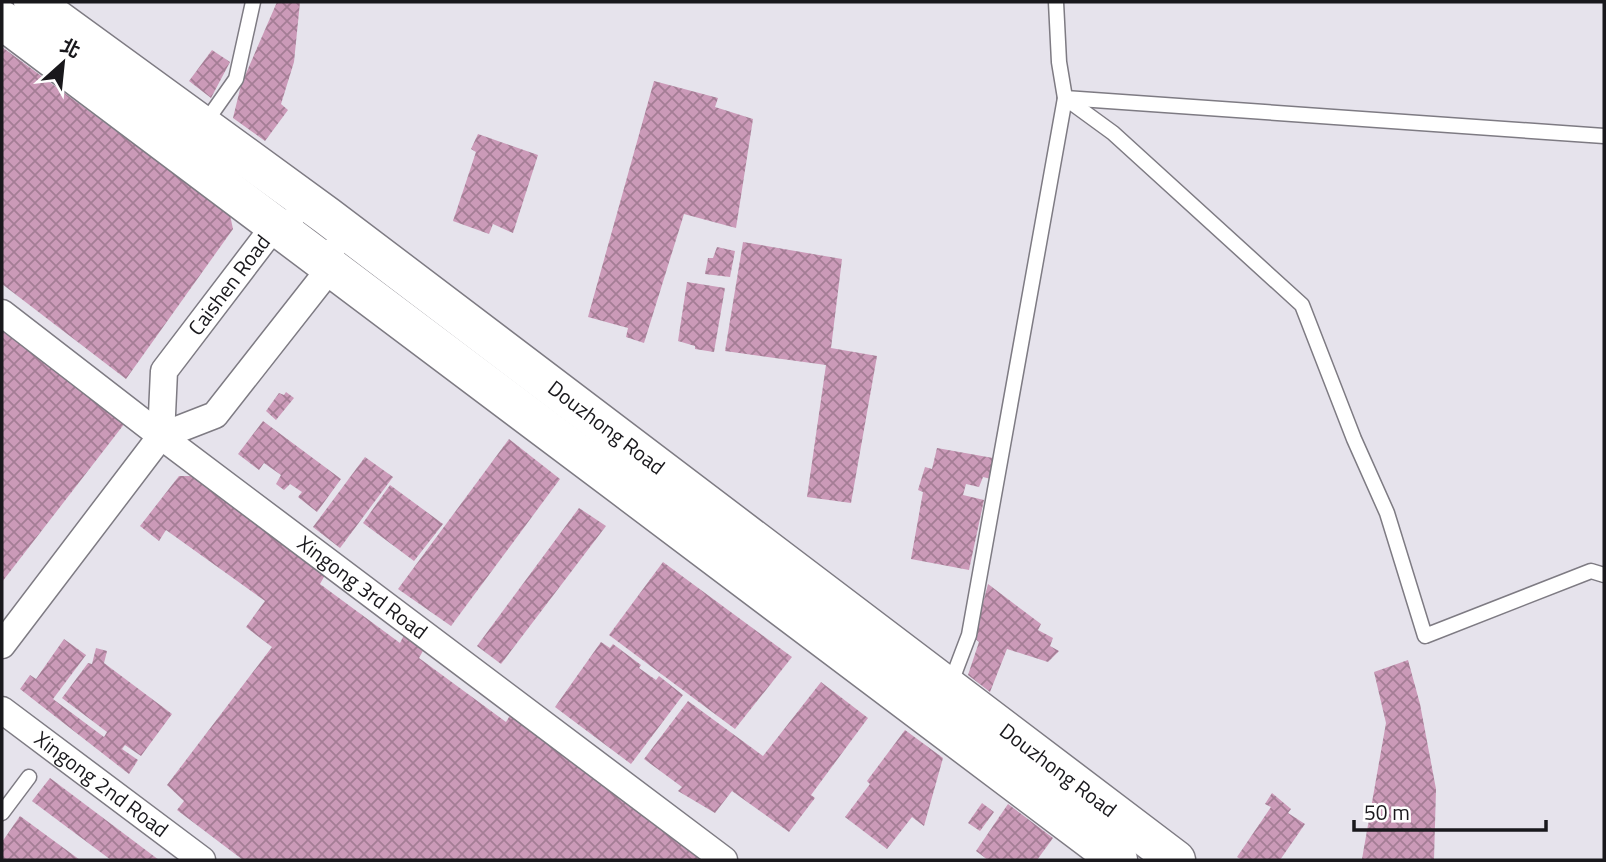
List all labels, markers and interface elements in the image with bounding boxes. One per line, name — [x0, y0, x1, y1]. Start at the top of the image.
north arrow — [28, 28, 98, 98]
text: 北 — [56, 30, 86, 65]
street label: Caishen Road — [180, 227, 278, 342]
street label: Douzhong Road — [541, 372, 672, 482]
street label: Xingong 3rd Road — [291, 527, 435, 647]
street label: Douzhong Road — [993, 715, 1124, 825]
street label: Xingong 2nd Road — [28, 723, 176, 845]
scale bar — [1354, 788, 1546, 832]
text: 50 m — [1364, 796, 1410, 828]

